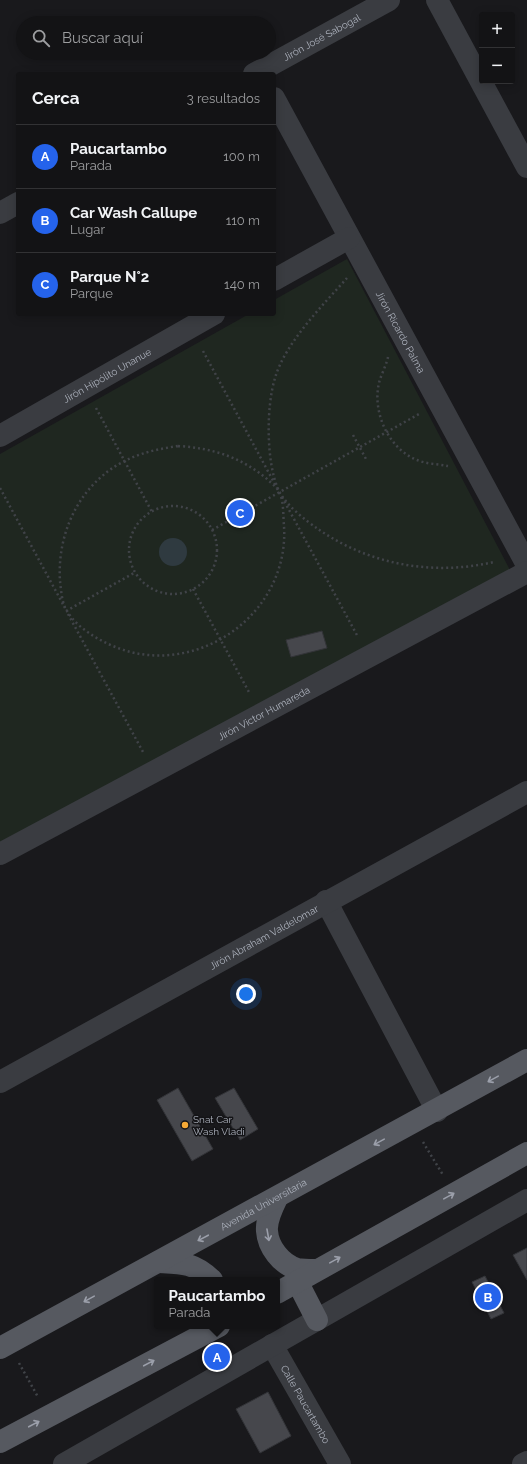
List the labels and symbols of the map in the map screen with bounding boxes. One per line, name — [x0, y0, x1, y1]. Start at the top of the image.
street label: Jirón José Sabogal — [281, 12, 363, 63]
street label: Jirón Ricardo Palma — [374, 289, 427, 375]
street label: Jirón Hipólito Unanue — [61, 346, 153, 405]
pin: C — [227, 498, 253, 528]
street label: Jirón Victor Humareda — [216, 684, 312, 742]
street label: Jirón Abraham Valdelomar — [208, 903, 321, 972]
your location — [236, 984, 256, 1004]
one-way arrow — [487, 1076, 499, 1084]
place label: Snat Car Wash Vladi — [193, 1114, 245, 1137]
marker: Snat Car Wash Vladi — [180, 1120, 190, 1130]
one-way arrow — [373, 1139, 385, 1146]
street label: Avenida Universitaria — [218, 1177, 309, 1233]
one-way arrow — [443, 1192, 455, 1200]
one-way arrow — [264, 1229, 272, 1242]
one-way arrow — [198, 1234, 210, 1242]
one-way arrow — [329, 1255, 341, 1263]
pin: B — [475, 1282, 501, 1312]
one-way arrow — [83, 1296, 95, 1304]
pin: A — [204, 1342, 230, 1372]
one-way arrow — [143, 1359, 155, 1366]
street label: Calle Paucartambo — [279, 1363, 332, 1445]
one-way arrow — [28, 1420, 40, 1427]

